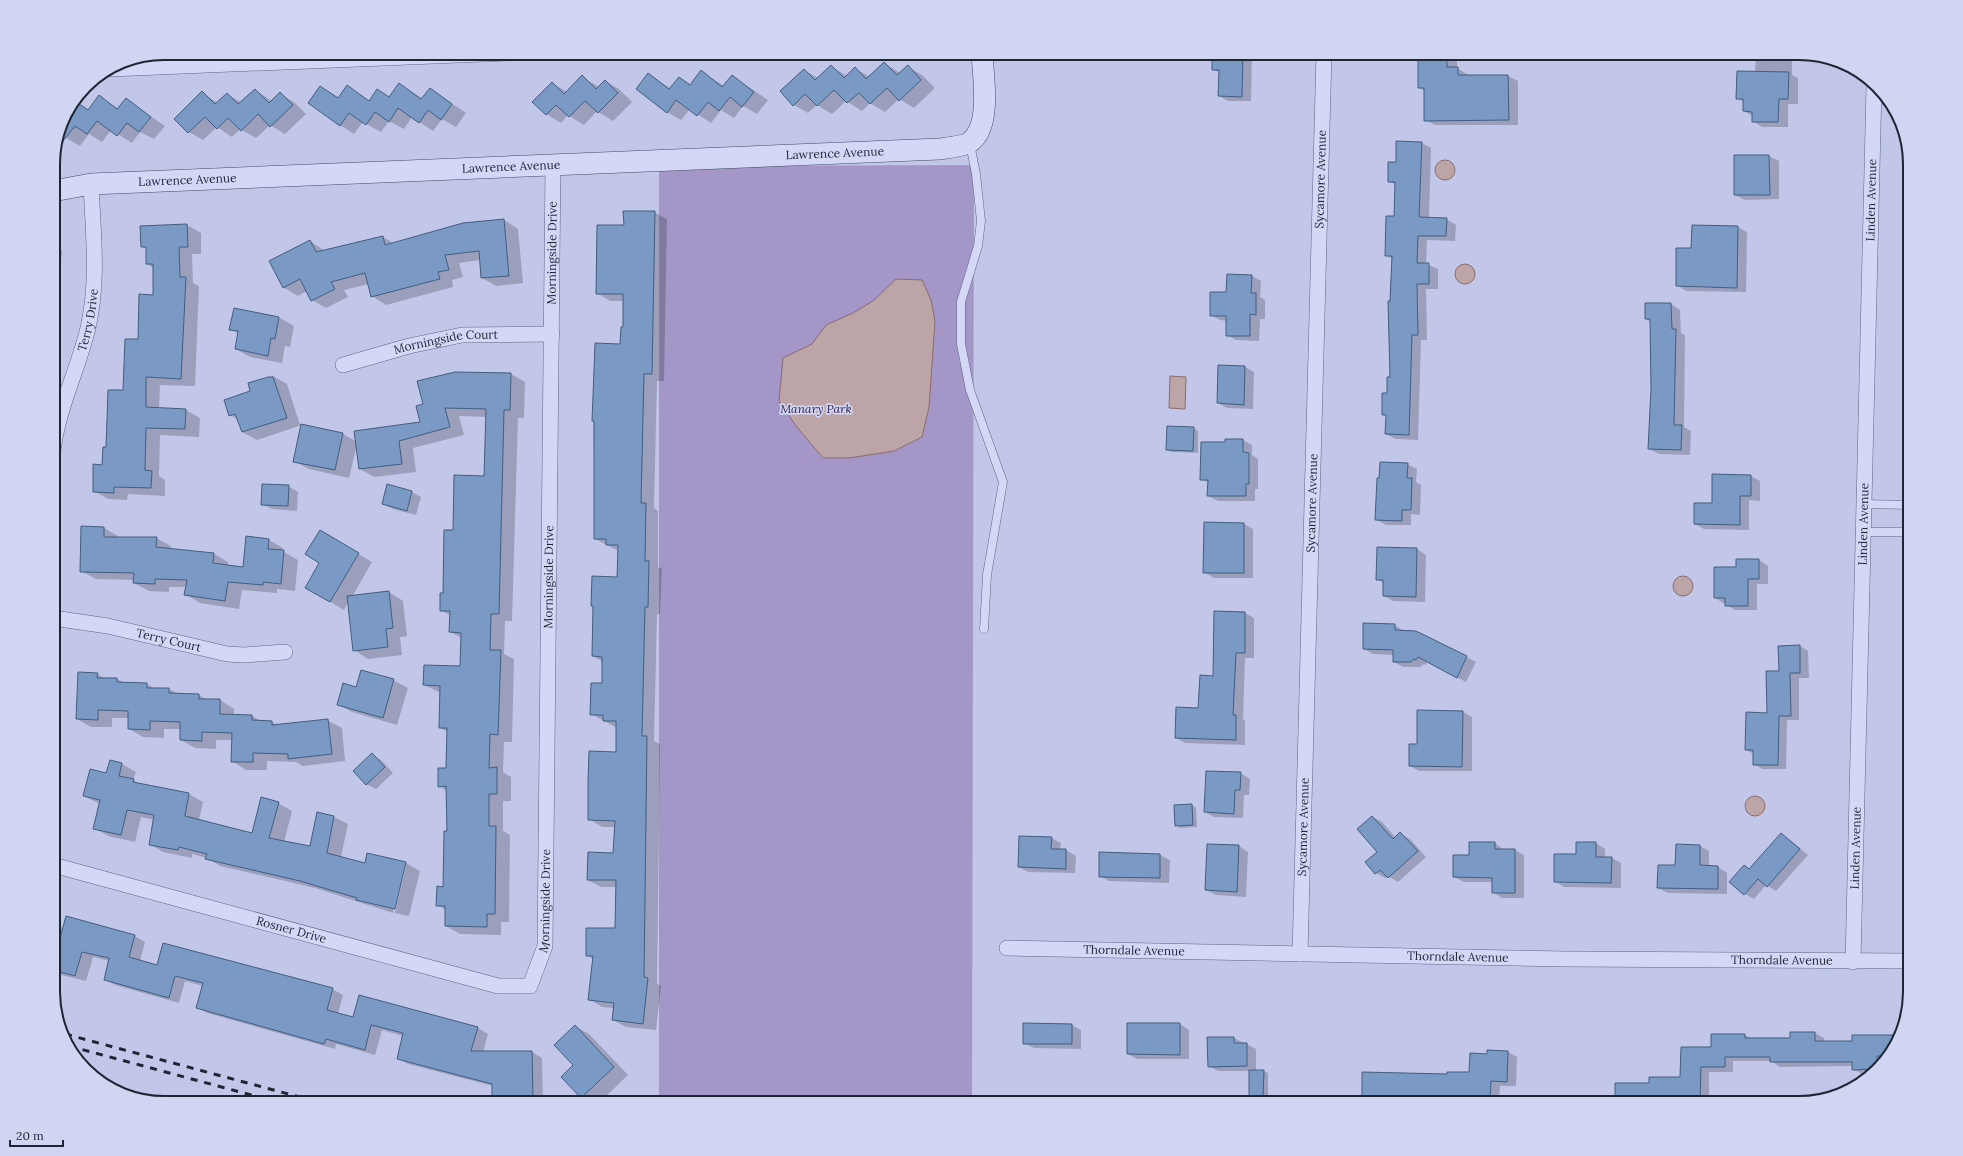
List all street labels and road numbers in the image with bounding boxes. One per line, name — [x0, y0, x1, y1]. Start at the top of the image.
street label: Sycamore Avenue — [1311, 129, 1329, 229]
street label: Lawrence Avenue — [785, 143, 885, 162]
street label: Lawrence Avenue — [461, 157, 561, 176]
street label: Linden Avenue — [1862, 158, 1879, 242]
street label: Lawrence Avenue — [138, 170, 237, 189]
street label: Morningside Drive — [544, 201, 560, 305]
street label: Terry Drive — [74, 288, 101, 353]
street label: Morningside Court — [392, 327, 499, 357]
street label: Sycamore Avenue — [1303, 453, 1320, 553]
street label: Linden Avenue — [1855, 482, 1871, 566]
street label: Morningside Drive — [540, 525, 556, 629]
street label: Terry Court — [135, 625, 203, 655]
street label: Sycamore Avenue — [1294, 777, 1312, 877]
street label: Linden Avenue — [1847, 806, 1864, 889]
street label: Morningside Drive — [535, 848, 553, 955]
street label: Rosner Drive — [255, 913, 329, 946]
street label: Thorndale Avenue — [1083, 942, 1185, 959]
street label: Thorndale Avenue — [1407, 948, 1509, 965]
street label: Thorndale Avenue — [1731, 952, 1833, 968]

